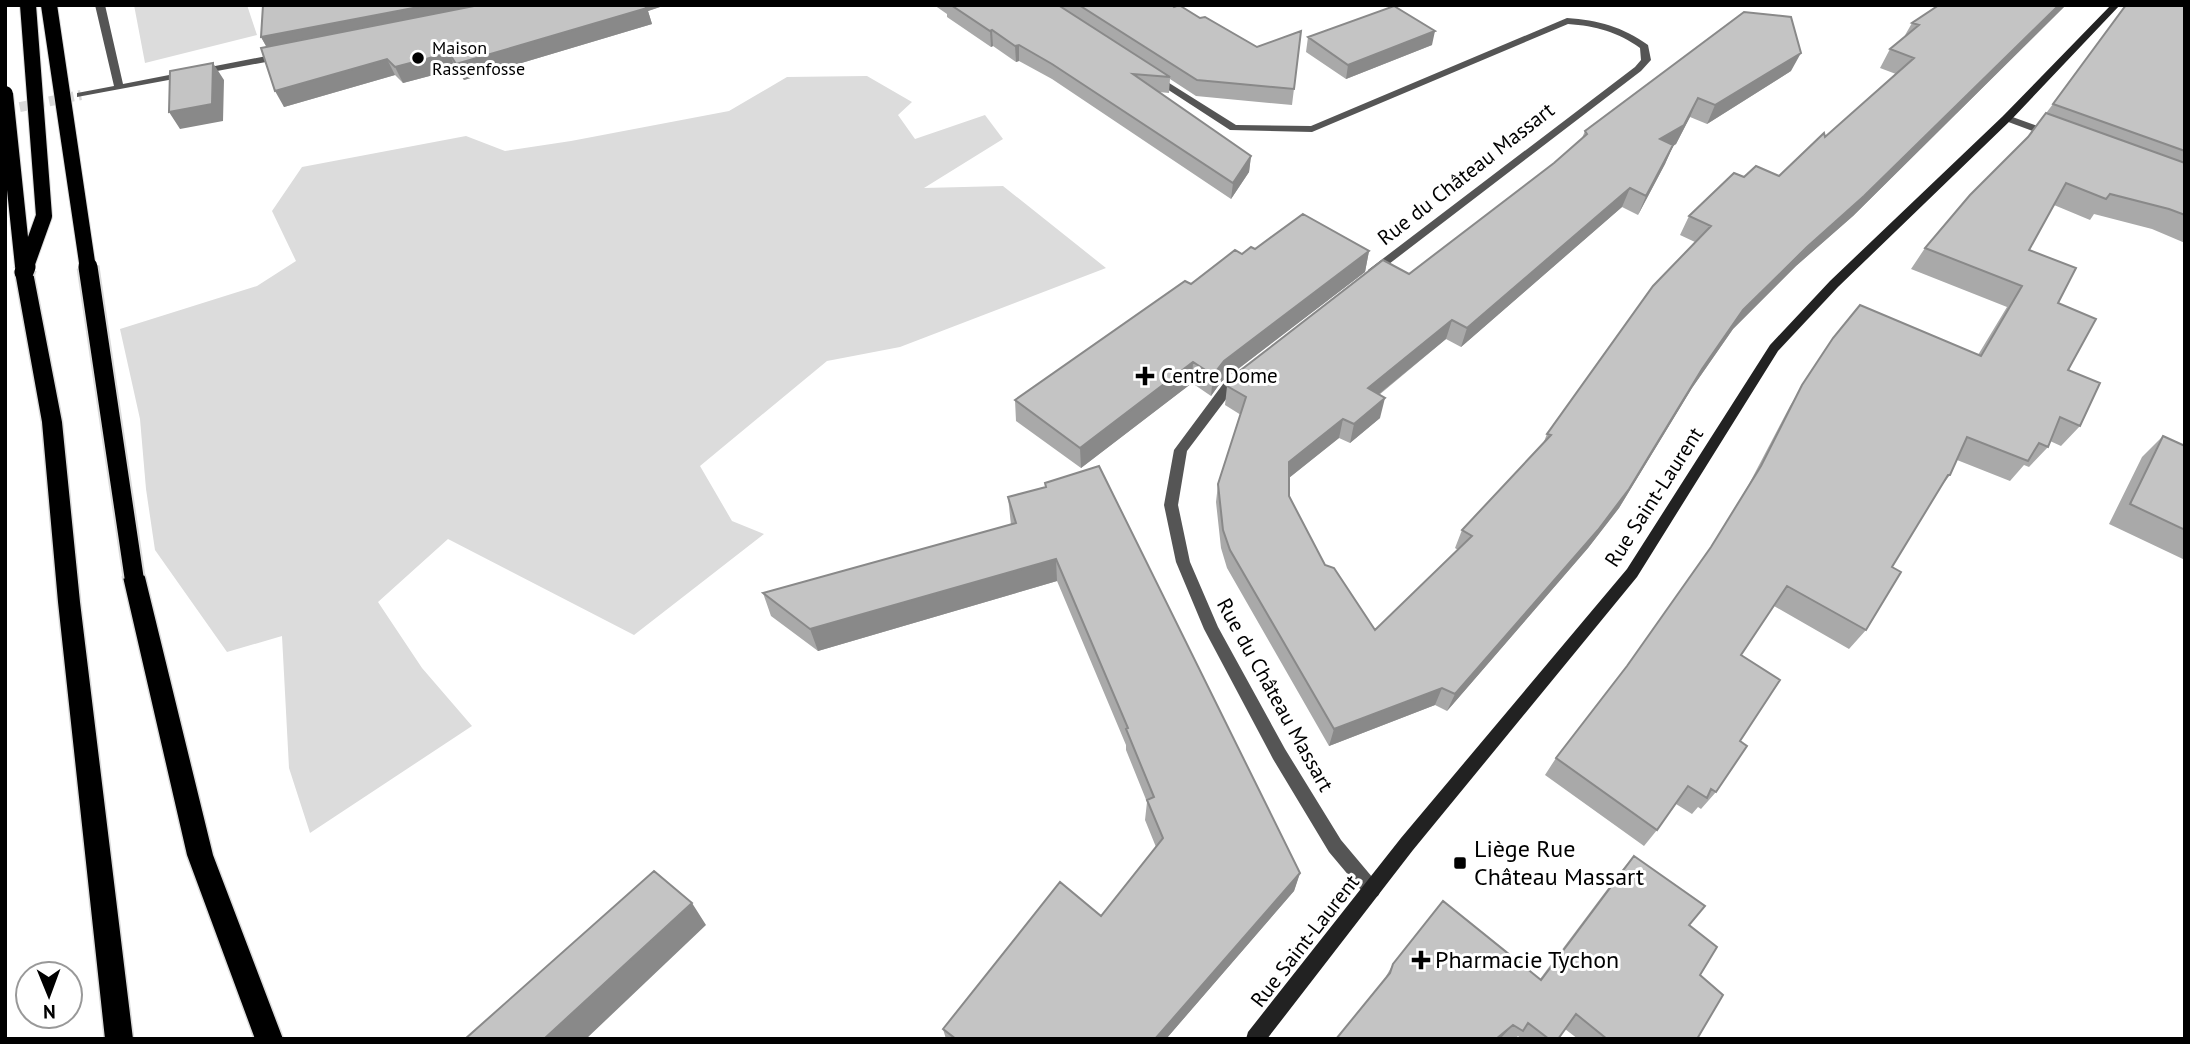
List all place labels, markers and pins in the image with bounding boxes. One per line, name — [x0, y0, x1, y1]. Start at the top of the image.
place label: Maison Rassenfosse — [432, 36, 525, 80]
marker: Maison Rassenfosse — [410, 50, 426, 66]
place label: Centre Dome — [1161, 362, 1278, 389]
marker: Centre Dome — [1135, 366, 1155, 386]
place label: Liège Rue Château Massart — [1474, 833, 1644, 892]
marker: Liège Rue Château Massart — [1452, 855, 1468, 871]
place label: Pharmacie Tychon — [1435, 944, 1619, 975]
marker: Pharmacie Tychon — [1413, 952, 1429, 968]

